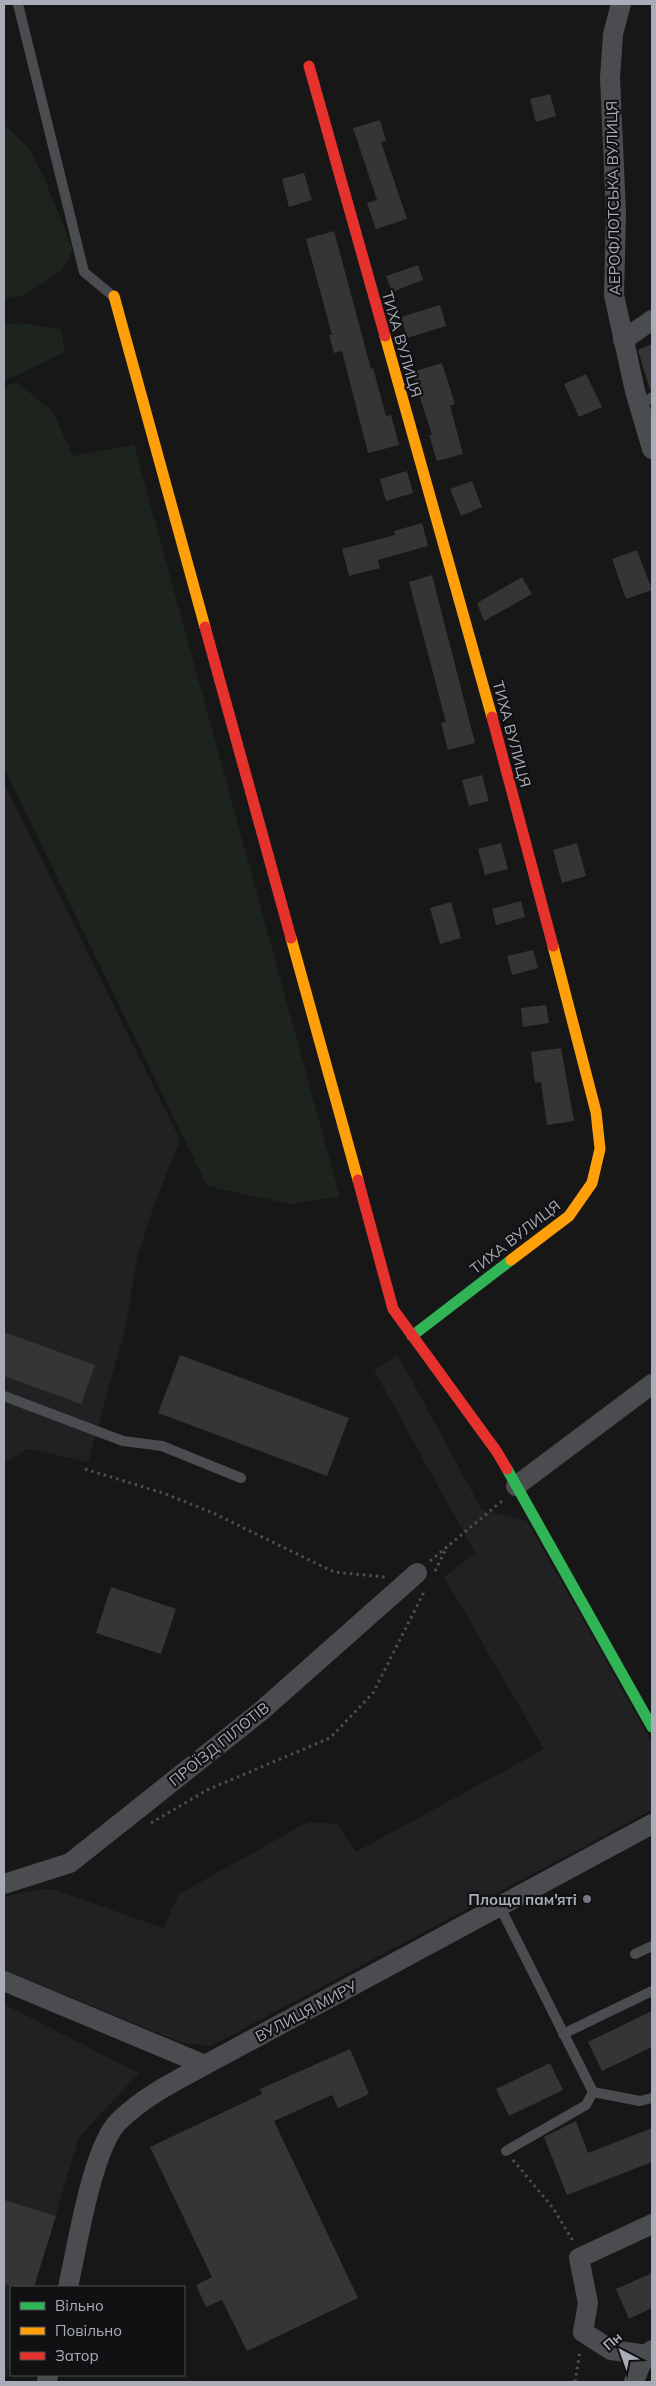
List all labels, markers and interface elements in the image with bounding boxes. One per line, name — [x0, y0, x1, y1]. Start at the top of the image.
street label: АЕРОФЛОТСЬКА ВУЛИЦЯ — [602, 101, 624, 295]
street label: ТИХА ВУЛИЦЯ — [378, 289, 426, 399]
street label: ТИХА ВУЛИЦЯ — [489, 679, 535, 789]
street label: ТИХА ВУЛИЦЯ — [466, 1196, 564, 1278]
street label: ПРОЇЗД ПІЛОТІВ — [165, 1698, 273, 1790]
place label: Площа пам'яті — [468, 1890, 577, 1909]
marker: Площа пам'яті — [581, 1893, 593, 1905]
street label: ВУЛИЦЯ МИРУ — [252, 1976, 360, 2046]
legend — [10, 2286, 185, 2376]
text: Вільно — [55, 2296, 104, 2315]
text: Повільно — [55, 2321, 122, 2340]
north arrow — [596, 2326, 646, 2376]
text: Пн — [599, 2328, 626, 2354]
text: Затор — [55, 2346, 99, 2365]

